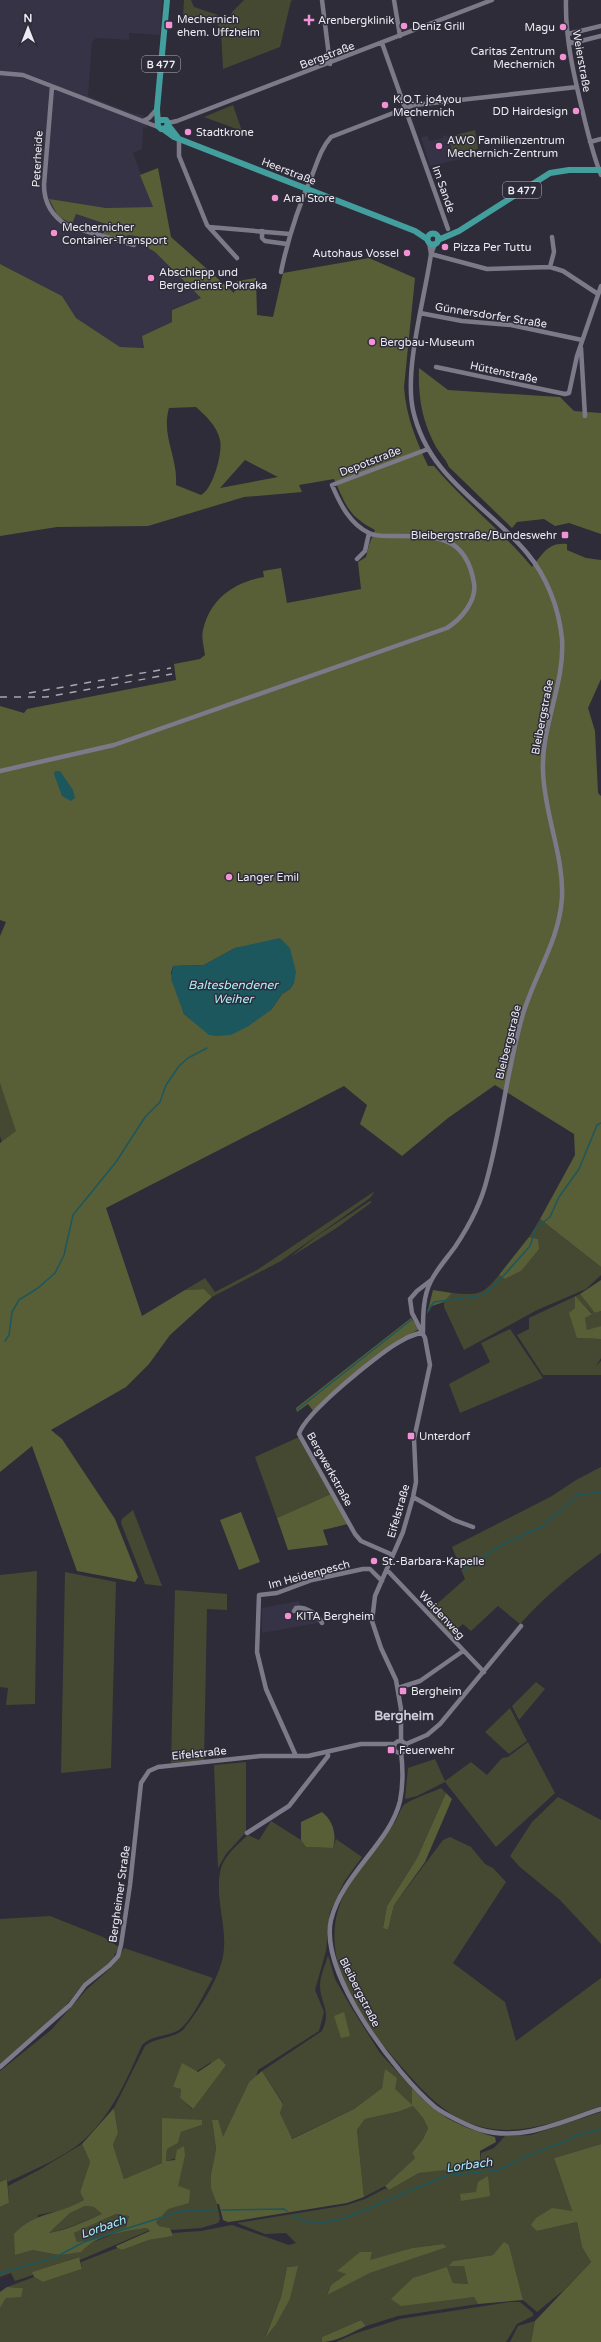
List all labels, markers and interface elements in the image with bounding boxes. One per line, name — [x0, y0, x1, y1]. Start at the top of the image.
north arrow — [8, 8, 48, 48]
text: N — [24, 12, 32, 25]
place label: Mechernich ehem. Uffzheim — [177, 13, 260, 39]
marker: Arenbergklinik — [303, 14, 315, 26]
place label: Arenbergklinik — [318, 14, 394, 27]
marker: Mechernich ehem. Uffzheim — [164, 20, 174, 30]
place label: Deniz Grill — [412, 20, 465, 33]
marker: Deniz Grill — [399, 21, 409, 31]
place label: Magu — [525, 21, 555, 34]
marker: Magu — [558, 22, 568, 32]
street label: Weierstraße — [570, 29, 593, 93]
street label: Bergstraße — [298, 39, 356, 72]
place label: Caritas Zentrum Mechernich — [471, 45, 555, 71]
marker: Caritas Zentrum Mechernich — [558, 52, 568, 62]
road number: B 477 — [142, 56, 180, 72]
place label: K.O.T. jo4you Mechernich — [393, 93, 461, 119]
marker: K.O.T. jo4you Mechernich — [380, 100, 390, 110]
place label: DD Hairdesign — [493, 105, 568, 118]
marker: DD Hairdesign — [571, 106, 581, 116]
place label: Stadtkrone — [196, 126, 254, 139]
marker: Stadtkrone — [183, 127, 193, 137]
street label: Peterheide — [30, 130, 45, 188]
place label: AWO Familienzentrum Mechernich-Zentrum — [447, 134, 565, 160]
marker: AWO Familienzentrum Mechernich-Zentrum — [434, 141, 444, 151]
street label: Heerstraße — [260, 155, 318, 188]
street label: Im Sande — [429, 164, 458, 214]
road number: B 477 — [503, 182, 541, 198]
place label: Aral Store — [283, 192, 335, 205]
marker: Aral Store — [270, 193, 280, 203]
place label: Mechernicher Container-Transport — [62, 221, 167, 247]
marker: Mechernicher Container-Transport — [49, 228, 59, 238]
place label: Pizza Per Tuttu — [453, 241, 531, 254]
marker: Pizza Per Tuttu — [440, 242, 450, 252]
place label: Autohaus Vossel — [313, 247, 399, 260]
marker: Autohaus Vossel — [402, 248, 412, 258]
place label: Abschlepp und Bergedienst Pokraka — [159, 266, 267, 292]
marker: Abschlepp und Bergedienst Pokraka — [146, 273, 156, 283]
street label: Günnersdorfer Straße — [434, 300, 548, 331]
place label: Bergbau-Museum — [380, 336, 475, 349]
marker: Bergbau-Museum — [367, 337, 377, 347]
street label: Hüttenstraße — [469, 359, 539, 386]
street label: Depotstraße — [338, 444, 403, 479]
place label: Bleibergstraße/Bundeswehr — [411, 529, 558, 542]
marker: Bleibergstraße/Bundeswehr — [560, 530, 570, 540]
street label: Bleibergstraße — [529, 678, 556, 756]
place label: Langer Emil — [237, 871, 299, 884]
marker: Langer Emil — [224, 872, 234, 882]
water label: Baltesbendener Weiher — [188, 978, 279, 1006]
street label: Bleibergstraße — [493, 1004, 524, 1081]
street label: Bergwerkstraße — [304, 1430, 355, 1508]
place label: Unterdorf — [419, 1430, 471, 1443]
marker: Unterdorf — [406, 1431, 416, 1441]
street label: Eifelstraße — [385, 1483, 412, 1540]
place label: St.-Barbara-Kapelle — [382, 1555, 485, 1568]
marker: St.-Barbara-Kapelle — [369, 1556, 379, 1566]
street label: Im Heidenpesch — [267, 1557, 351, 1592]
street label: Weidenweg — [416, 1589, 467, 1642]
place label: KITA Bergheim — [296, 1610, 374, 1623]
marker: KITA Bergheim — [283, 1611, 293, 1621]
place label: Bergheim — [411, 1685, 462, 1698]
marker: Bergheim — [398, 1686, 408, 1696]
district label: Bergheim — [374, 1708, 434, 1724]
street label: Eifelstraße — [171, 1744, 227, 1763]
place label: Feuerwehr — [399, 1744, 455, 1757]
marker: Feuerwehr — [386, 1745, 396, 1755]
street label: Bergheimer Straße — [106, 1845, 133, 1943]
street label: Bleibergstraße — [336, 1955, 383, 2029]
water label: Lorbach — [445, 2155, 494, 2175]
water label: Lorbach — [79, 2213, 128, 2241]

